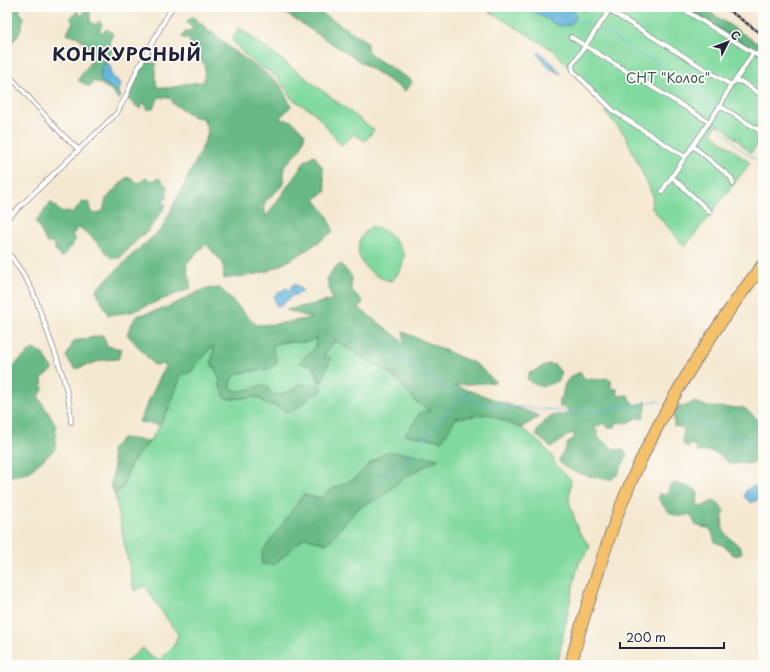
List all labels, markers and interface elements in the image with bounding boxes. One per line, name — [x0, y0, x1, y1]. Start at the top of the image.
north arrow — [708, 22, 748, 62]
text: С — [727, 26, 745, 44]
district label: КОНКУРСНЫЙ — [52, 40, 202, 67]
park label: СНТ "Колос" — [626, 67, 710, 88]
scale bar — [620, 624, 724, 650]
text: 200 m — [626, 628, 666, 646]

